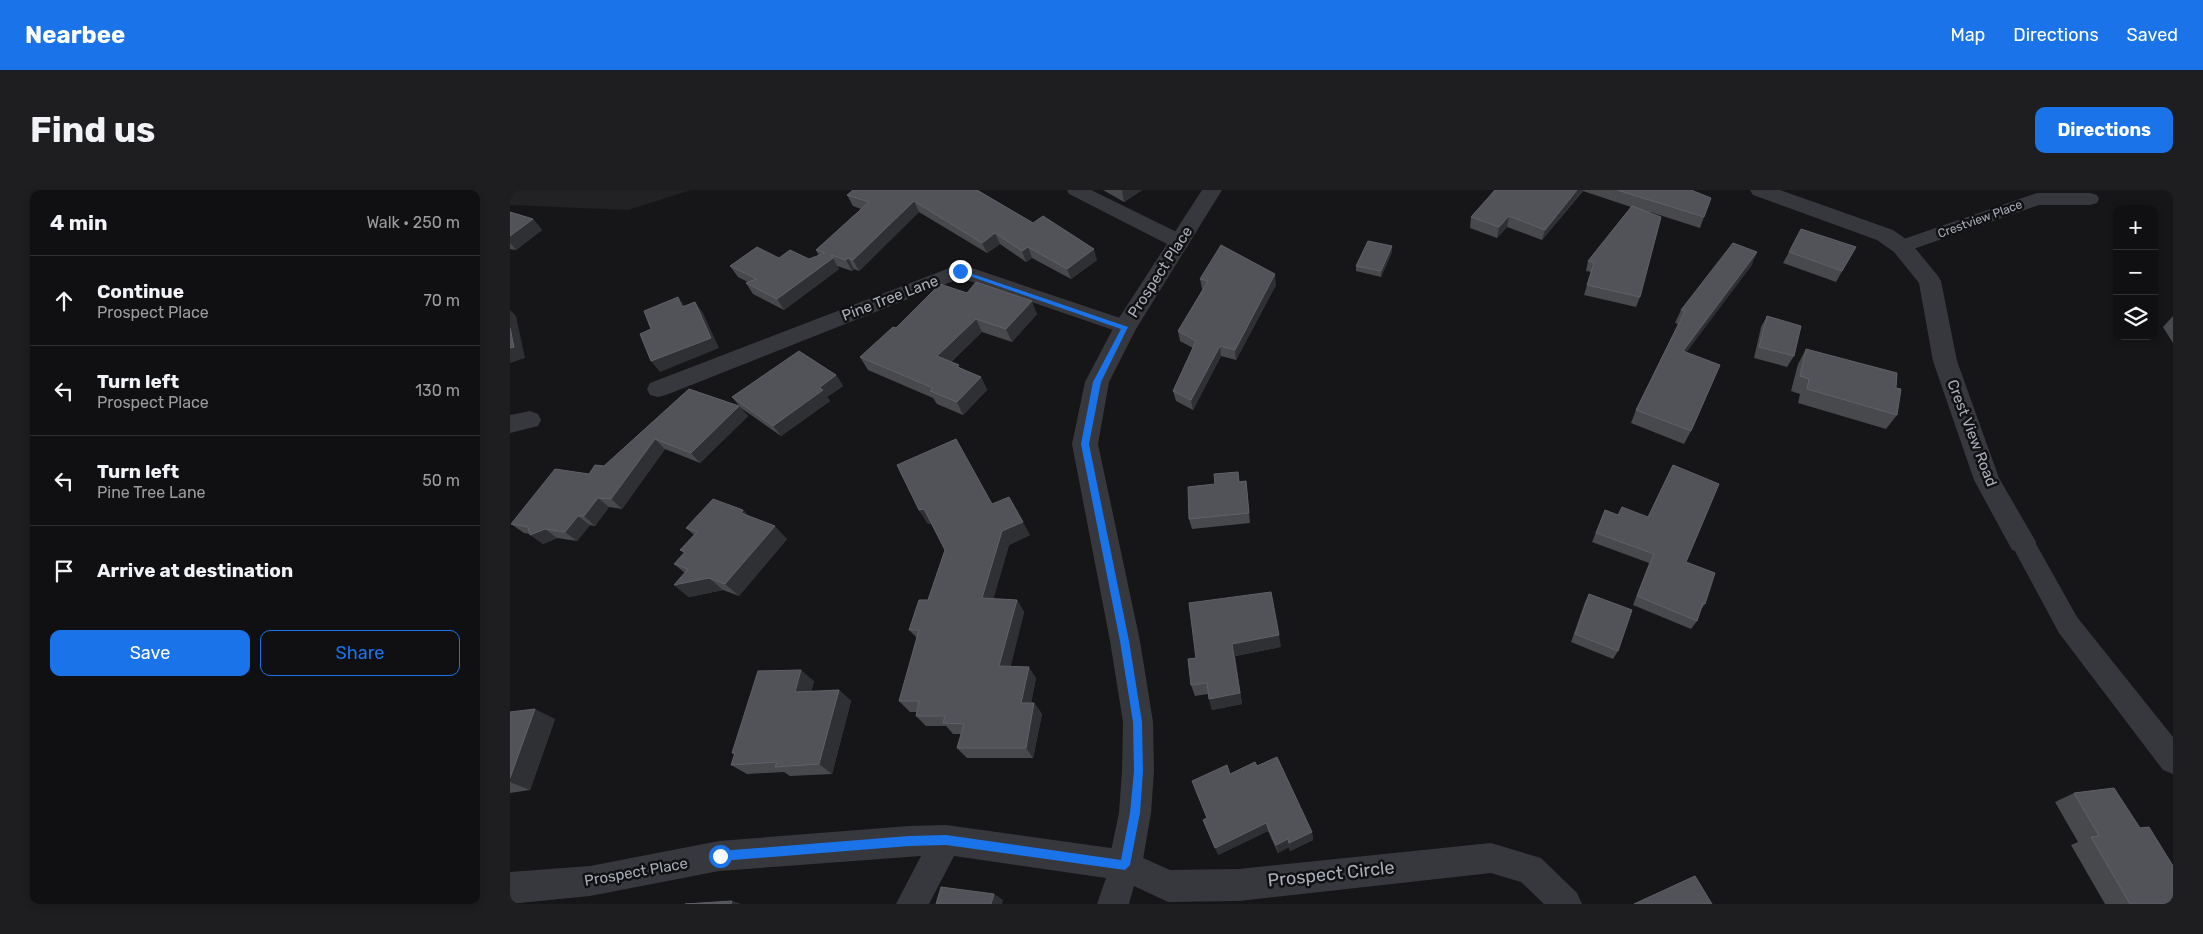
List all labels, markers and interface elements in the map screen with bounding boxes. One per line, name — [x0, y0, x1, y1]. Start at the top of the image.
text: Nearbee — [25, 21, 125, 49]
text: Map — [1950, 24, 1985, 46]
text: Directions — [2013, 24, 2099, 46]
text: Saved — [2127, 24, 2178, 46]
button: Directions — [2035, 107, 2173, 153]
text: Find us — [30, 109, 155, 151]
street label: Crestview Place — [1936, 197, 2024, 241]
map controls — [2113, 205, 2158, 340]
button: + — [2113, 205, 2158, 250]
text: 4 min — [50, 210, 108, 235]
text: Walk · 250 m — [366, 213, 460, 232]
street label: Prospect Place — [1124, 223, 1196, 321]
button: − — [2113, 250, 2158, 295]
route end — [949, 260, 972, 283]
street label: Pine Tree Lane — [839, 271, 941, 325]
text: Continue — [97, 280, 184, 303]
icon: ahead — [50, 287, 78, 315]
text: 70 m — [423, 291, 460, 310]
button: layers — [2113, 295, 2158, 340]
text: Prospect Place — [97, 303, 209, 322]
text: Turn left — [97, 370, 179, 393]
icon: left — [50, 377, 78, 405]
street label: Crest View Road — [1943, 377, 2001, 489]
text: 130 m — [415, 381, 460, 400]
text: Prospect Place — [97, 393, 209, 412]
text: Turn left — [97, 460, 179, 483]
icon: left — [50, 467, 78, 495]
text: 50 m — [422, 471, 460, 490]
text: Pine Tree Lane — [97, 483, 206, 502]
icon: arrive — [50, 557, 78, 585]
text: Arrive at destination — [97, 559, 293, 582]
button: Save — [50, 630, 250, 676]
button: Share — [260, 630, 460, 676]
route start — [709, 845, 732, 868]
street label: Prospect Place — [583, 854, 689, 890]
street label: Prospect Circle — [1267, 856, 1395, 892]

